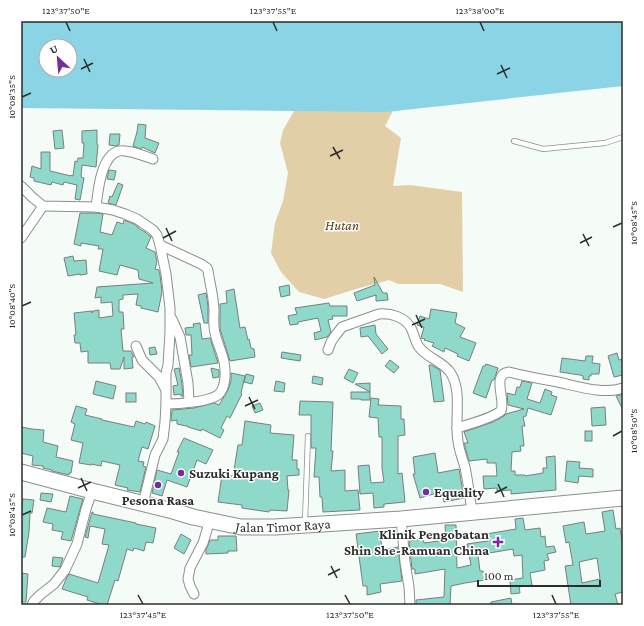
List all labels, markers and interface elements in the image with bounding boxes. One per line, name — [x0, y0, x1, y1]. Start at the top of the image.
text: 123°37'50"E — [42, 5, 90, 16]
text: 123°37'55"E — [250, 5, 297, 16]
text: 123°38'00"E — [455, 5, 505, 16]
north arrow — [38, 38, 78, 78]
text: U — [48, 42, 60, 56]
text: 10°08'35"S — [6, 75, 17, 119]
text: 10°08'45"S — [628, 201, 639, 245]
park label: Hutan — [325, 217, 359, 233]
text: 10°08'40"S — [6, 283, 17, 328]
text: 10°08'50"S — [628, 409, 639, 453]
place label: Suzuki Kupang — [189, 465, 279, 481]
marker: Suzuki Kupang — [176, 468, 186, 478]
marker: Pesona Rasa — [153, 480, 163, 490]
place label: Equality — [434, 484, 484, 500]
marker: Equality — [421, 487, 431, 497]
place label: Pesona Rasa — [122, 492, 194, 508]
text: 10°08'45"S — [6, 493, 17, 537]
street label: Jalan Timor Raya — [232, 515, 332, 535]
place label: Klinik Pengobatan Shin She-Ramuan China — [344, 526, 489, 558]
marker: Klinik Pengobatan Shin She-Ramuan China — [492, 536, 504, 548]
scale bar — [478, 562, 600, 588]
text: 100 m — [484, 569, 514, 583]
text: 123°37'45"E — [120, 609, 167, 620]
text: 123°37'50"E — [326, 609, 374, 620]
text: 123°37'55"E — [533, 609, 580, 620]

